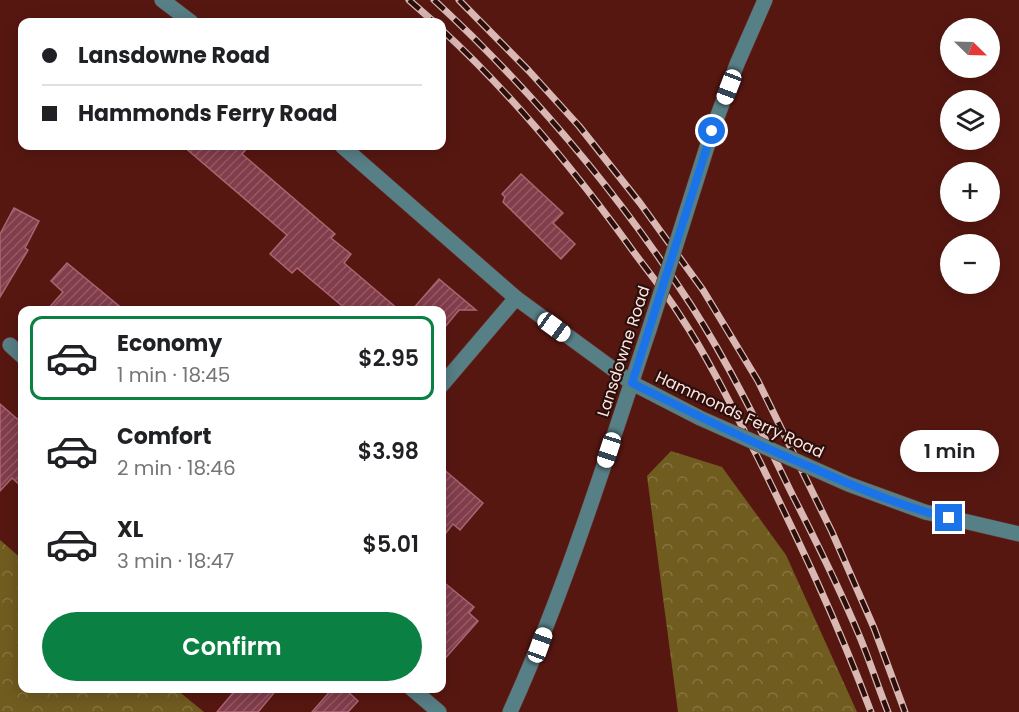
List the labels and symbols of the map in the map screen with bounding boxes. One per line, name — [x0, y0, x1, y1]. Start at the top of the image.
north arrow — [940, 18, 1000, 78]
car — [714, 67, 744, 107]
route start — [698, 117, 725, 144]
street label: Lansdowne Road — [591, 283, 656, 420]
car — [534, 309, 574, 345]
street label: Hammonds Ferry Road — [652, 365, 828, 464]
car — [595, 430, 623, 470]
callout: 1 min — [900, 431, 998, 473]
route end — [935, 504, 962, 531]
car — [525, 625, 555, 665]

